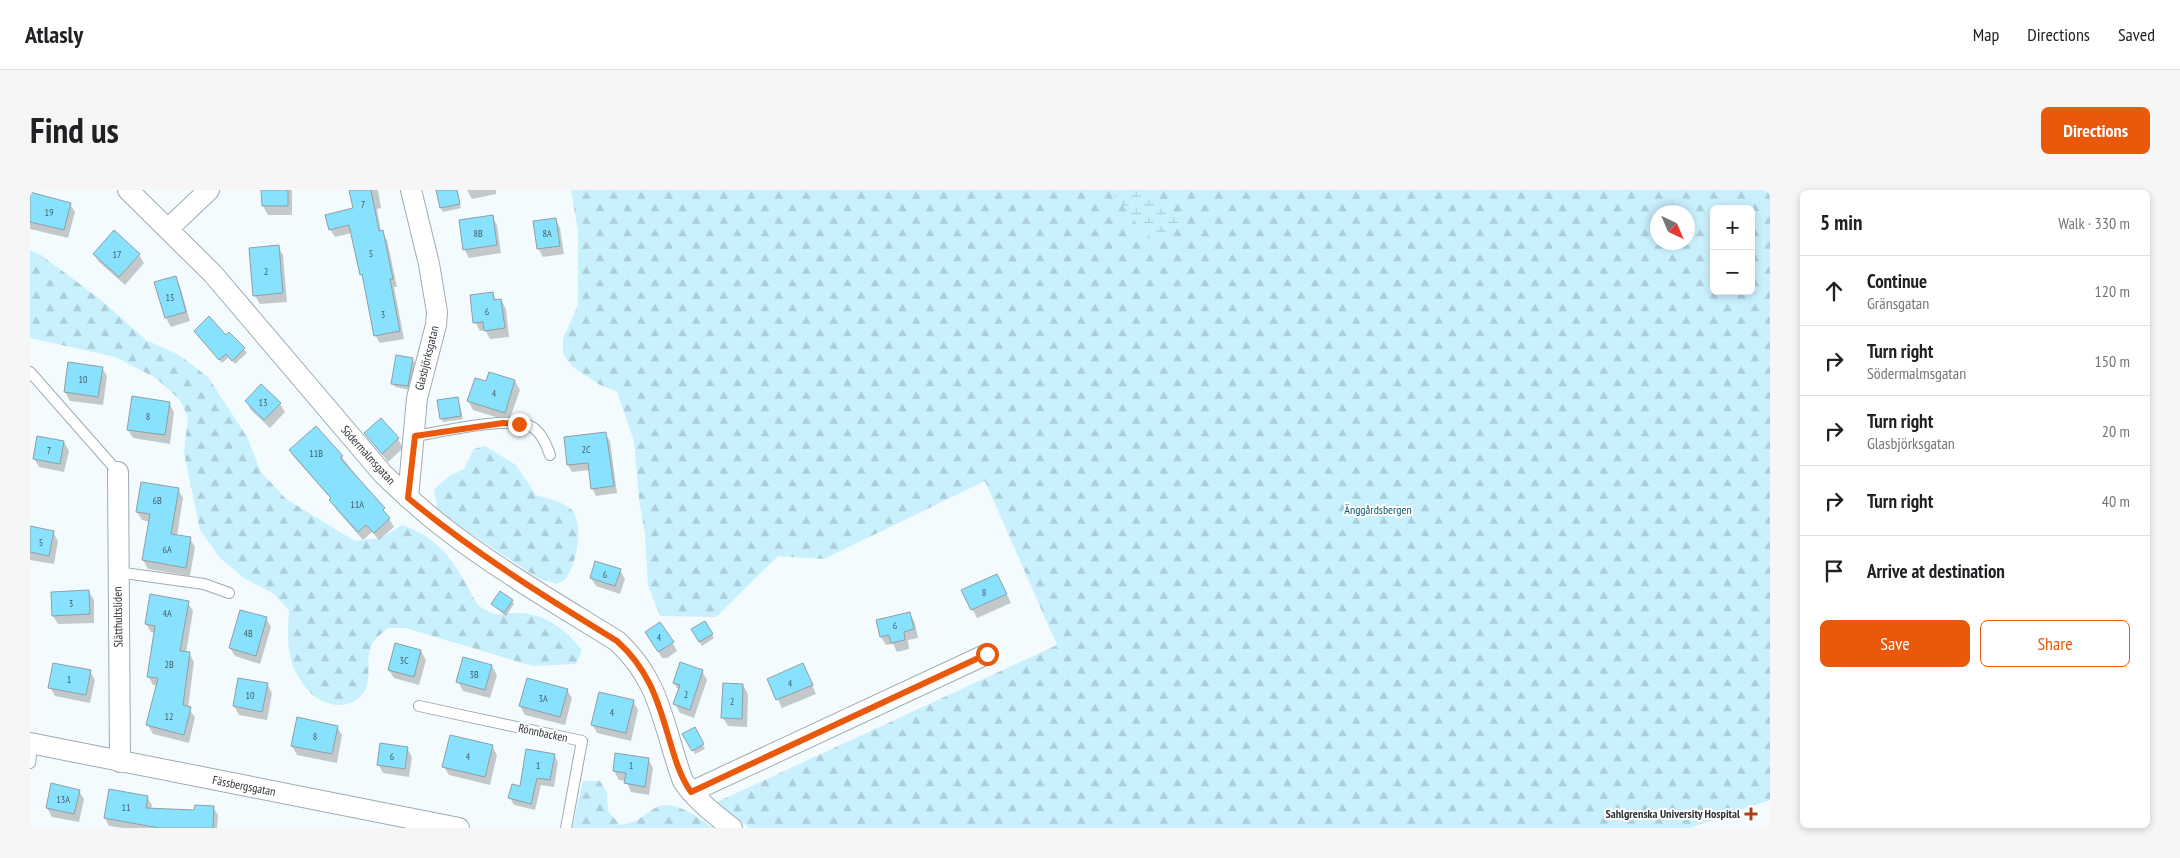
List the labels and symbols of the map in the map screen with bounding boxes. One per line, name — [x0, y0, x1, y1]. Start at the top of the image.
house number: 7 — [361, 198, 365, 211]
north arrow — [1650, 205, 1695, 250]
house number: 19 — [45, 206, 54, 219]
house number: 8B — [473, 227, 483, 240]
house number: 8A — [542, 227, 552, 240]
house number: 5 — [369, 247, 373, 260]
house number: 17 — [113, 248, 122, 261]
house number: 2 — [264, 265, 268, 278]
house number: 15 — [166, 291, 175, 304]
house number: 6 — [485, 305, 490, 318]
house number: 3 — [381, 308, 385, 321]
street label: Glasbjörksgatan — [411, 324, 442, 392]
house number: 10 — [79, 373, 88, 386]
house number: 4 — [492, 387, 497, 400]
house number: 13 — [259, 396, 268, 409]
house number: 8 — [146, 410, 150, 423]
route end — [508, 413, 531, 436]
street label: Södermalmsgatan — [338, 422, 399, 487]
house number: 2C — [581, 443, 591, 456]
house number: 7 — [47, 444, 51, 457]
house number: 11B — [309, 447, 323, 460]
house number: 6B — [152, 494, 162, 507]
house number: 11A — [350, 498, 364, 511]
park label: Änggårdsbergen — [1344, 502, 1412, 517]
house number: 5 — [39, 536, 43, 549]
house number: 6A — [162, 543, 172, 556]
house number: 6 — [603, 568, 608, 581]
street label: Slätthultsliden — [109, 586, 126, 648]
house number: 8 — [982, 586, 986, 599]
house number: 3 — [69, 597, 73, 610]
house number: 4A — [162, 607, 172, 620]
house number: 6 — [893, 619, 898, 632]
house number: 4B — [243, 627, 253, 640]
house number: 4 — [657, 631, 662, 644]
route start — [976, 643, 999, 666]
house number: 3C — [399, 654, 409, 667]
house number: 2B — [164, 658, 174, 671]
house number: 3B — [469, 668, 479, 681]
house number: 1 — [67, 673, 71, 686]
house number: 4 — [788, 677, 793, 690]
house number: 2 — [684, 688, 688, 701]
house number: 10 — [246, 689, 255, 702]
house number: 3A — [538, 692, 548, 705]
house number: 2 — [730, 695, 734, 708]
house number: 4 — [610, 706, 615, 719]
house number: 12 — [165, 710, 174, 723]
street label: Rönnbacken — [517, 720, 569, 745]
house number: 8 — [313, 730, 317, 743]
house number: 6 — [390, 750, 395, 763]
house number: 4 — [466, 750, 471, 763]
house number: 1 — [536, 759, 540, 772]
house number: 1 — [629, 759, 633, 772]
street label: Fässbergsgatan — [211, 772, 277, 799]
house number: 13A — [56, 793, 70, 806]
house number: 11 — [122, 801, 131, 814]
place label: Sahlgrenska University Hospital — [1606, 806, 1740, 821]
marker: Sahlgrenska University Hospital — [1744, 807, 1758, 821]

